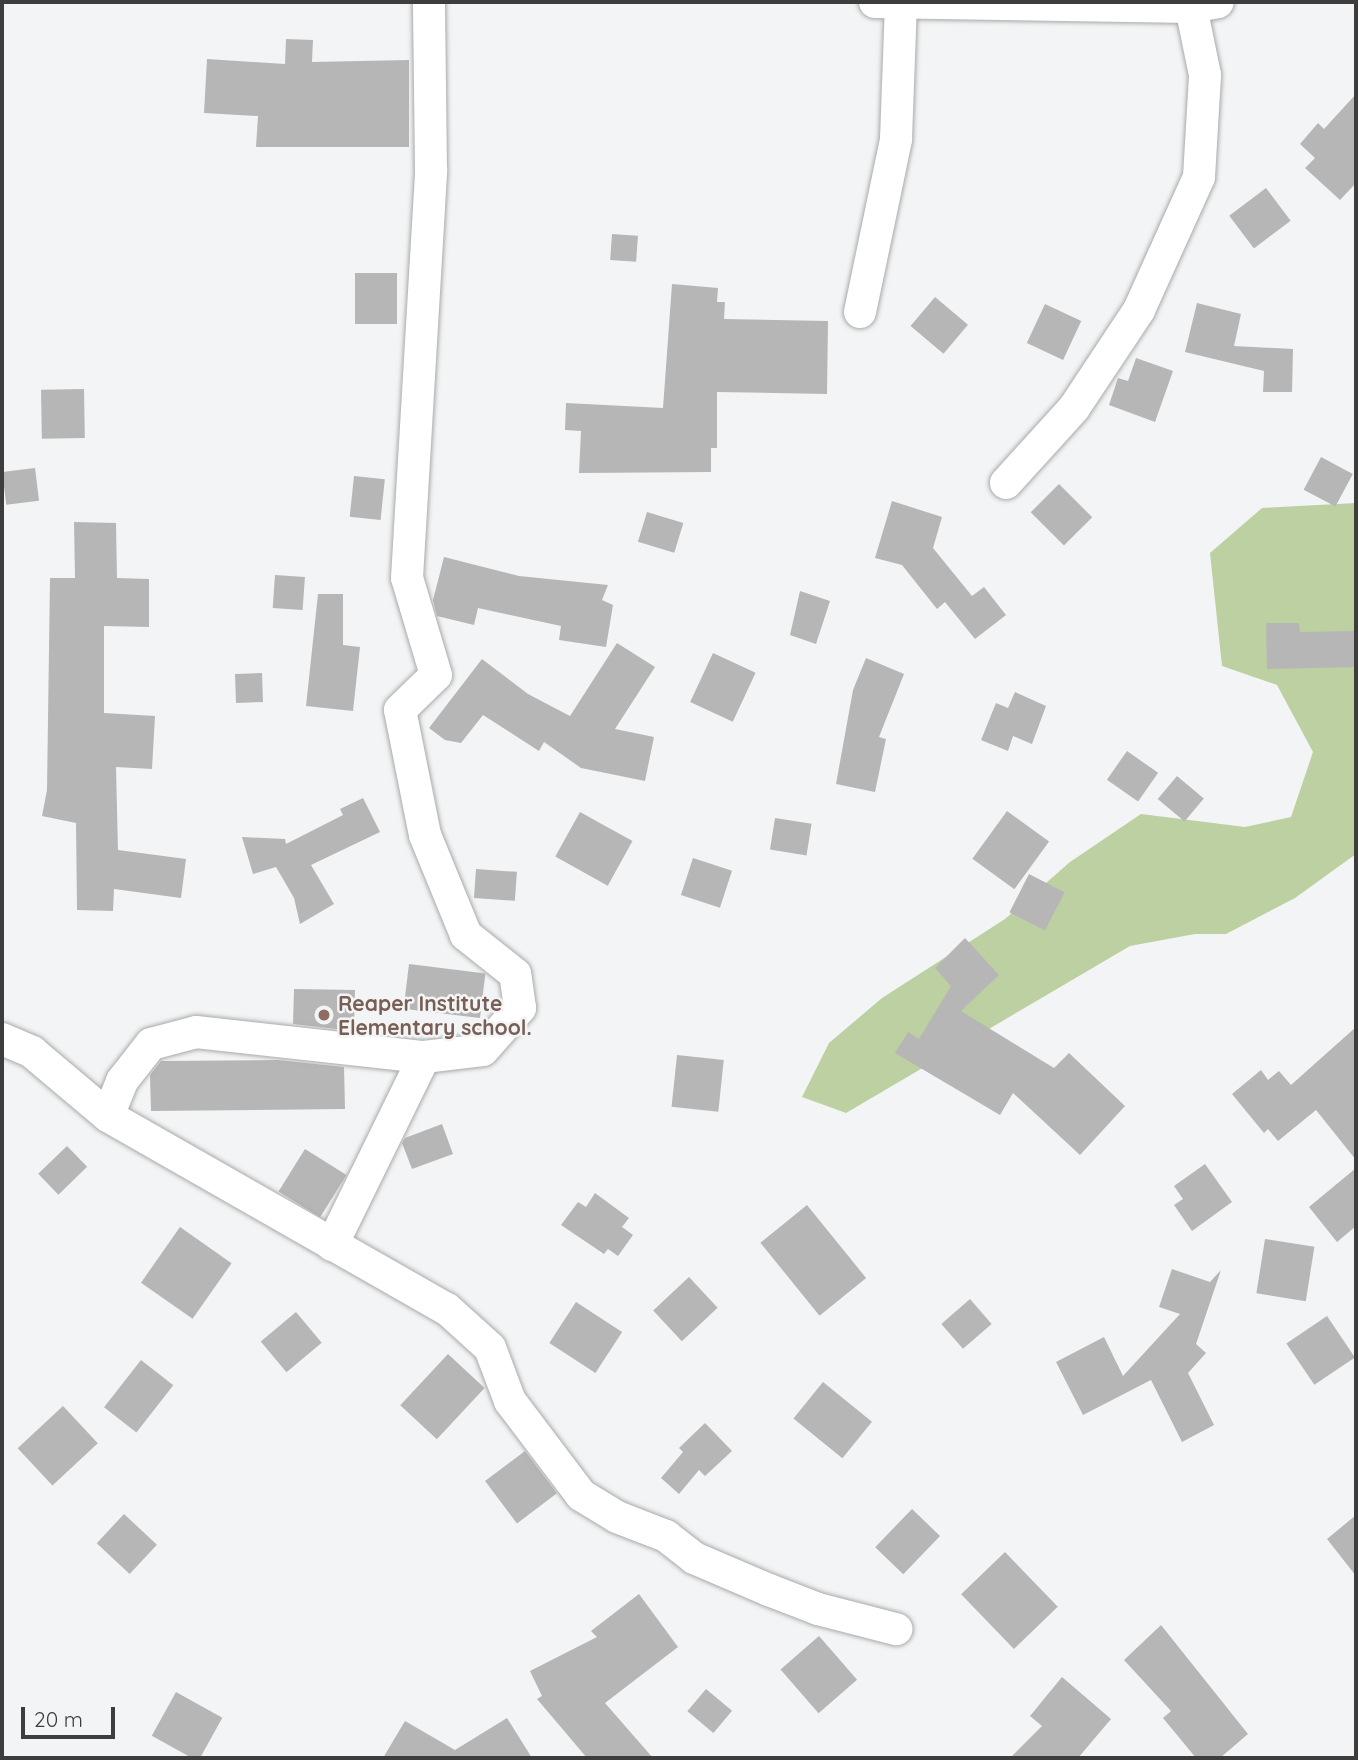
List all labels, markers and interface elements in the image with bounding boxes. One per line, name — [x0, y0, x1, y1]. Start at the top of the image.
place label: Reaper Institute Elementary school. — [338, 990, 532, 1040]
marker: Reaper Institute Elementary school. — [316, 1007, 332, 1023]
scale bar — [24, 1694, 119, 1738]
text: 20 m — [34, 1706, 83, 1732]

